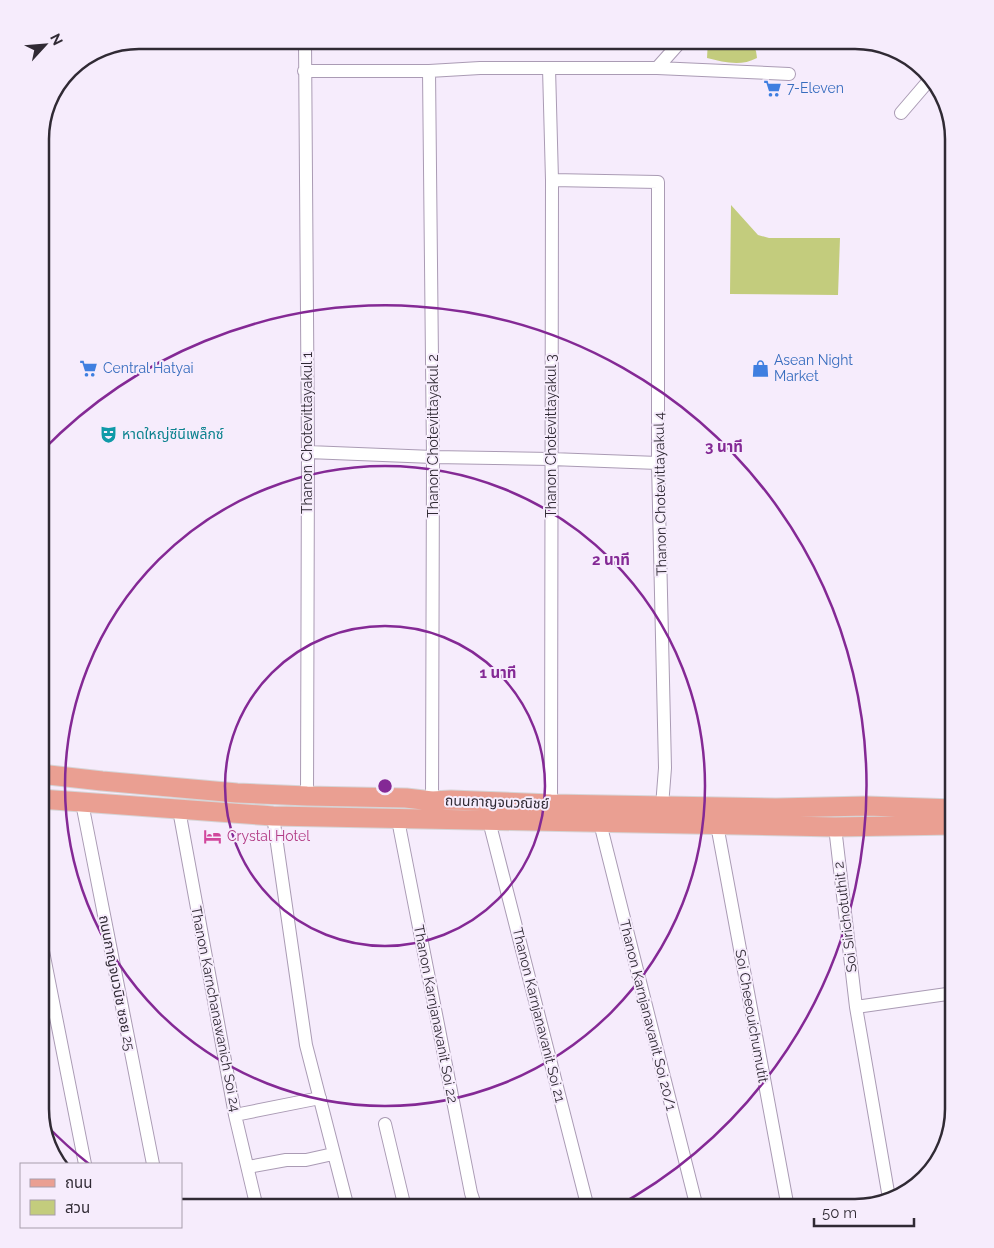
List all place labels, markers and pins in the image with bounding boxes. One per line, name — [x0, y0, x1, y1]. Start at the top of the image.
supermarket icon: 7-Eleven — [763, 78, 783, 98]
place label: 7-Eleven — [787, 80, 844, 96]
place label: Asean Night Market — [774, 352, 853, 384]
supermarket icon: Central Hatyai — [79, 358, 99, 378]
shop icon: Asean Night Market — [750, 358, 770, 378]
place label: Central Hatyai — [103, 360, 194, 376]
theatre icon: หาดใหญ่ซีนีเพล็กซ์ — [98, 424, 118, 444]
place label: หาดใหญ่ซีนีเพล็กซ์ — [122, 426, 224, 442]
centre of rings — [376, 777, 394, 795]
hotel icon: Crystal Hotel — [203, 826, 223, 846]
place label: Crystal Hotel — [227, 828, 310, 844]

